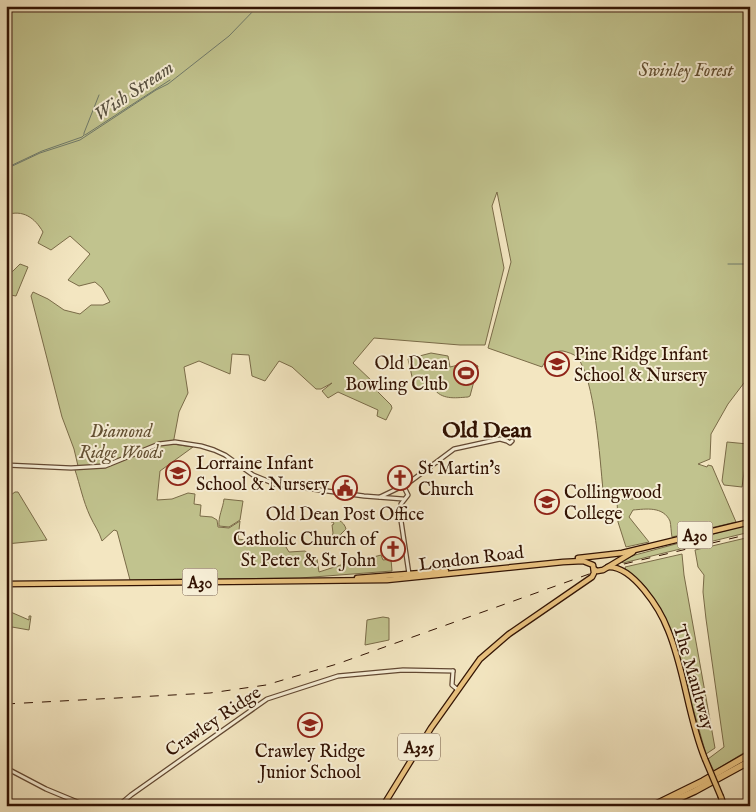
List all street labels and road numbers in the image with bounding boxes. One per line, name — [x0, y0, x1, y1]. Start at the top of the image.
road number: A30 — [678, 522, 712, 548]
street label: London Road — [417, 542, 525, 577]
road number: A30 — [182, 568, 218, 596]
street label: The Maultway — [667, 622, 719, 733]
street label: Crawley Ridge — [162, 682, 266, 763]
road number: A325 — [398, 734, 440, 760]

